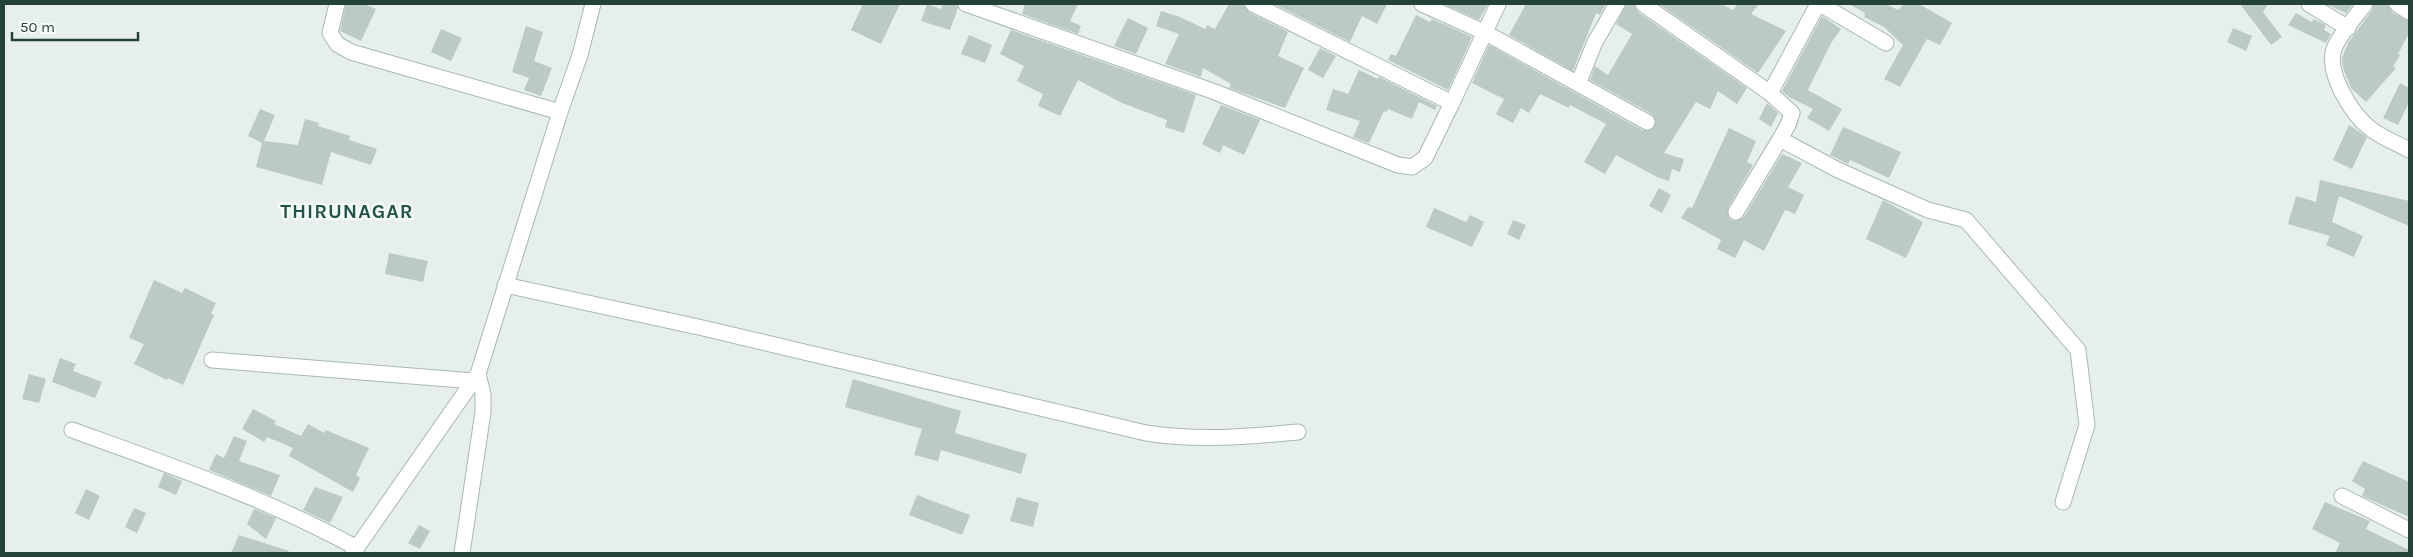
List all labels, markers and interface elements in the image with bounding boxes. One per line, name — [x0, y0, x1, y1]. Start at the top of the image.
scale bar — [12, 10, 139, 42]
text: 50 m — [20, 18, 55, 36]
district label: THIRUNAGAR — [280, 200, 414, 223]

